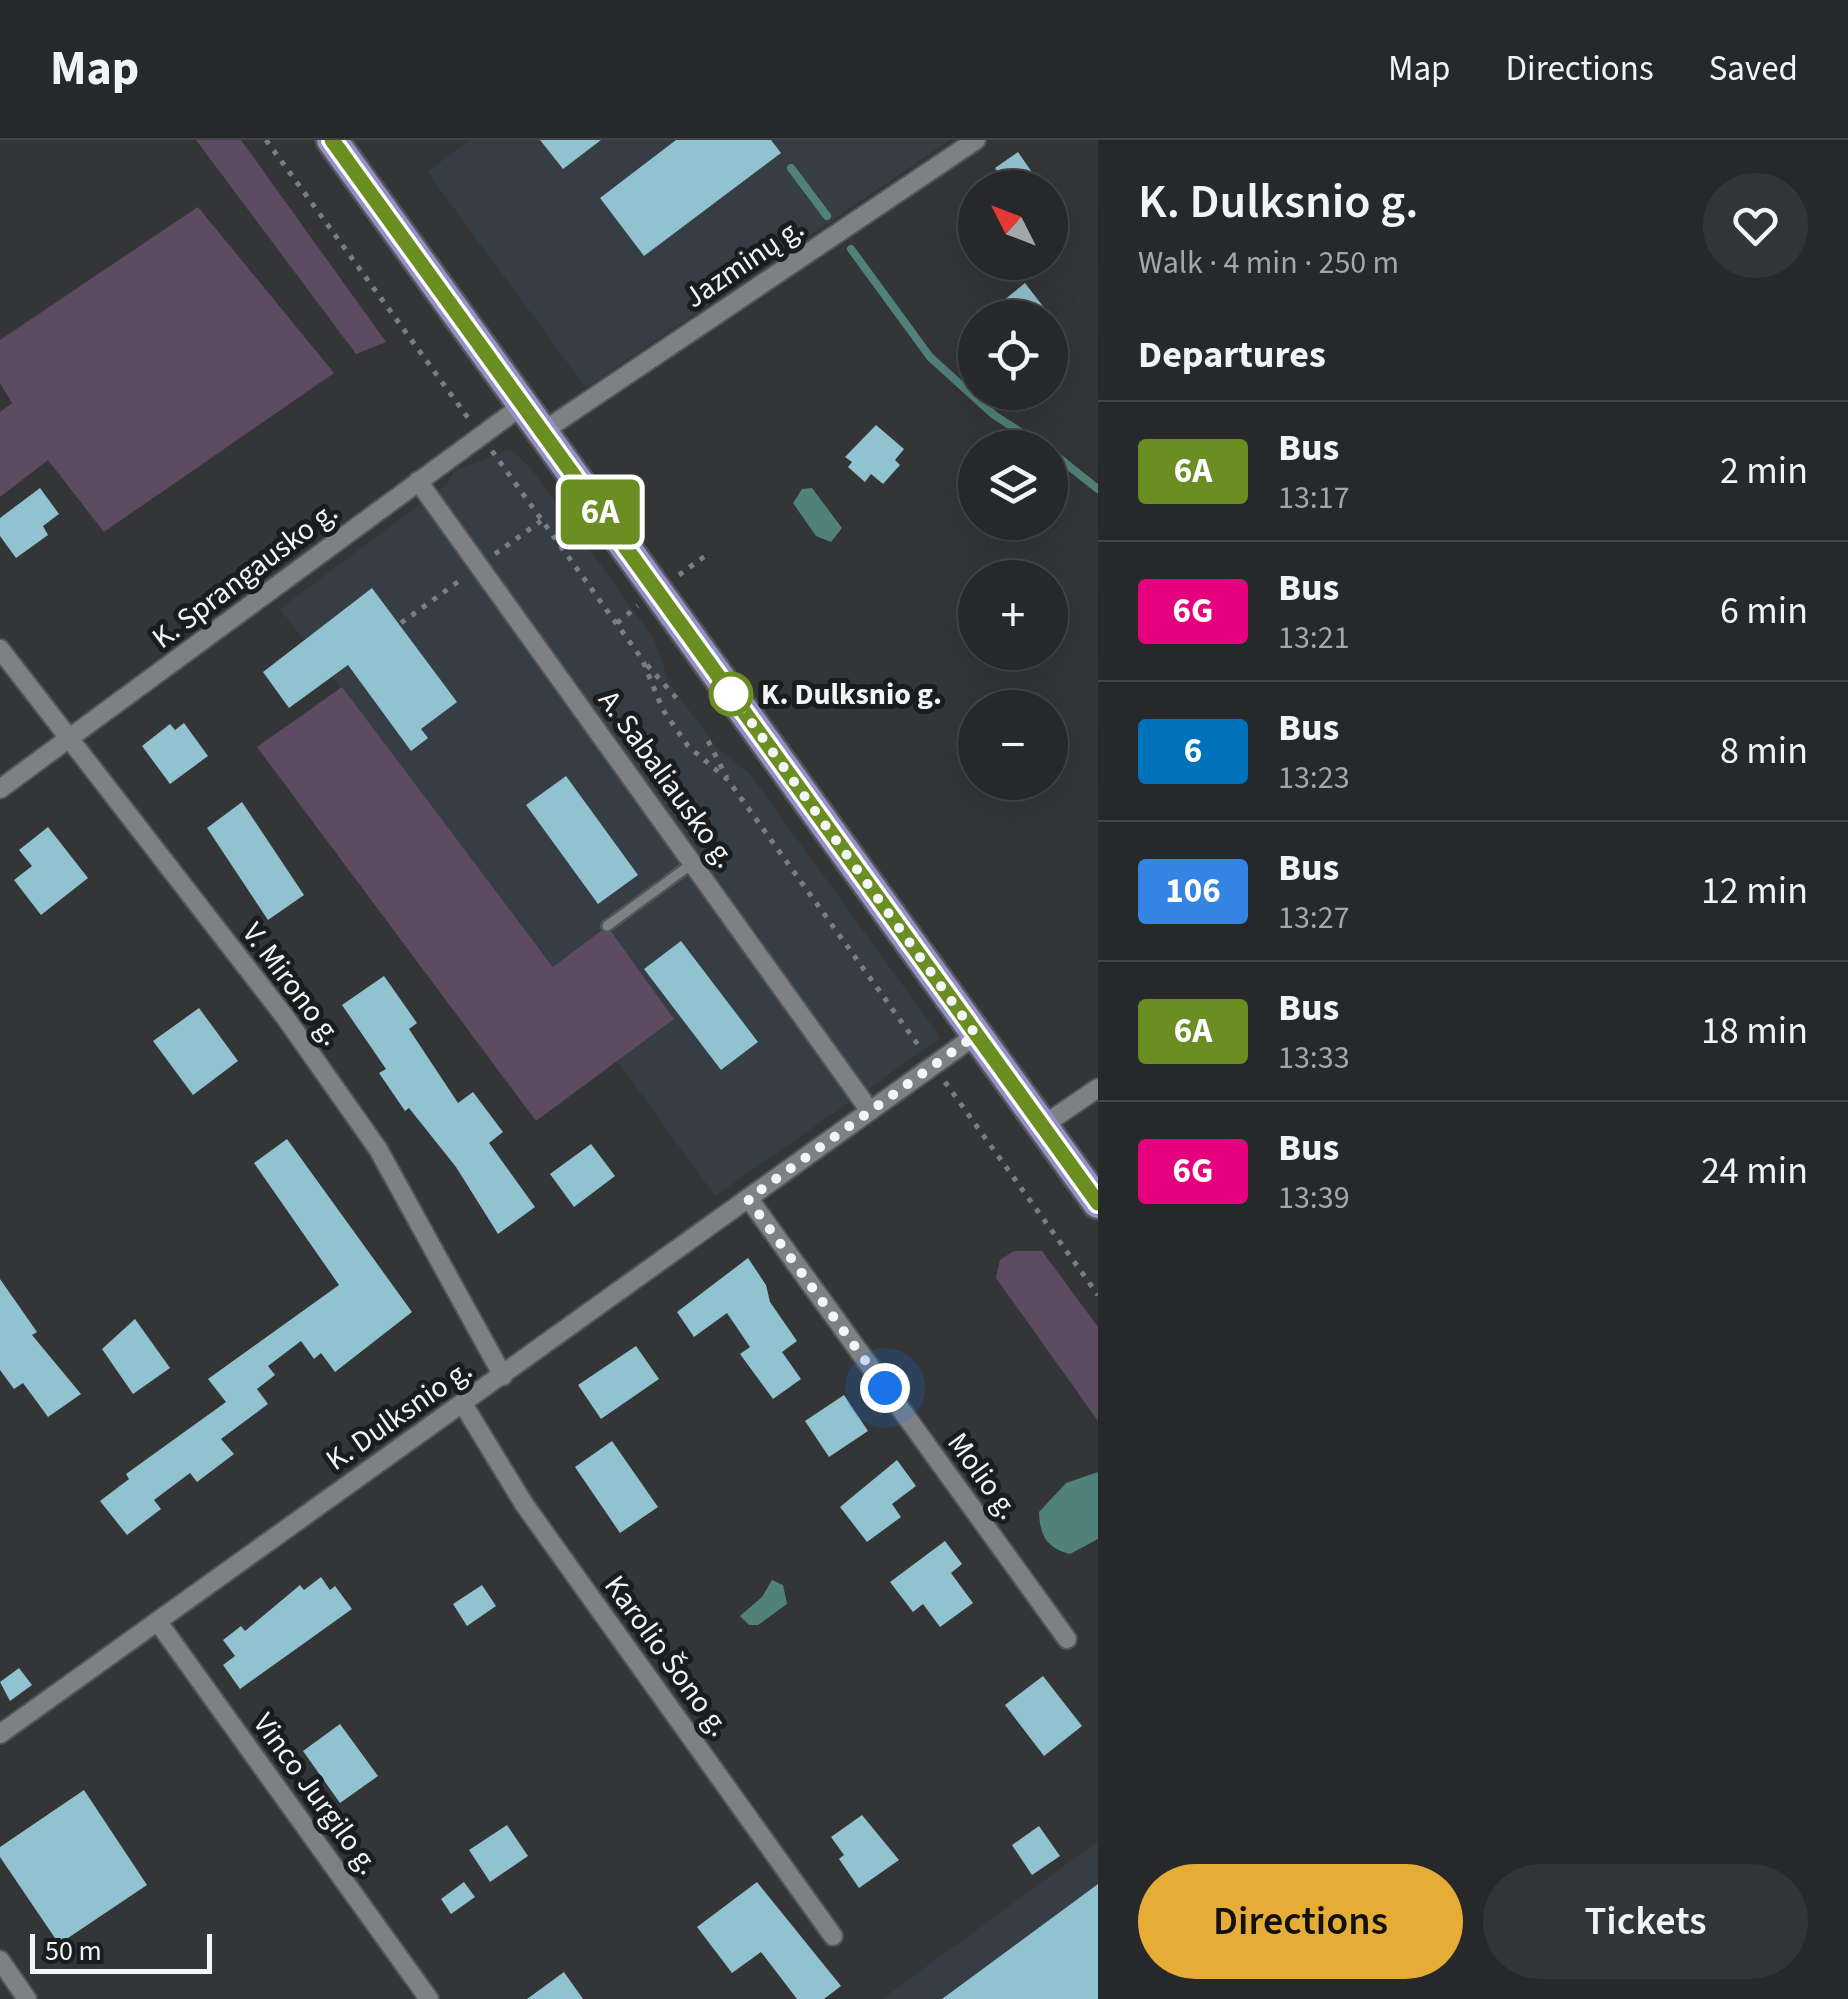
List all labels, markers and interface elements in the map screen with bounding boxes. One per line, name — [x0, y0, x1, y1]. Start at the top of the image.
text: Map — [50, 35, 139, 103]
text: Map — [1388, 44, 1451, 94]
text: Directions — [1506, 44, 1654, 94]
text: Saved — [1709, 44, 1798, 94]
text: K. Dulksnio g. — [1138, 168, 1418, 236]
north arrow — [958, 170, 1068, 280]
map controls — [958, 170, 1068, 800]
button: heart — [1703, 173, 1808, 278]
street label: Jazminų g. — [676, 207, 812, 319]
text: Walk · 4 min · 250 m — [1138, 240, 1399, 286]
button: locate — [958, 300, 1068, 410]
text: Departures — [1138, 328, 1326, 382]
text: Bus — [1278, 421, 1339, 475]
button: layers — [958, 430, 1068, 540]
text: 2 min — [1720, 444, 1808, 498]
text: 6A — [1174, 446, 1212, 496]
text: 13:17 — [1278, 475, 1350, 521]
line badge: 6A — [555, 480, 645, 544]
text: 6A — [581, 487, 619, 537]
street label: K. Sprangausko g. — [143, 491, 347, 659]
button: + — [958, 560, 1068, 670]
text: Bus — [1278, 561, 1339, 615]
text: 6 min — [1720, 584, 1808, 638]
text: 6G — [1173, 586, 1213, 636]
text: 13:21 — [1278, 615, 1350, 661]
marker: K. Dulksnio g. — [710, 673, 752, 715]
place label: K. Dulksnio g. — [761, 673, 942, 716]
street label: A. Sabaliausko g. — [588, 681, 746, 877]
button: − — [958, 690, 1068, 800]
text: Bus — [1278, 701, 1339, 755]
text: 8 min — [1720, 724, 1808, 778]
text: 6 — [1184, 726, 1202, 776]
text: 13:23 — [1278, 755, 1350, 801]
text: Bus — [1278, 841, 1339, 895]
text: 12 min — [1701, 864, 1808, 918]
text: 106 — [1165, 866, 1221, 916]
text: 13:27 — [1278, 895, 1350, 941]
street label: V. Mirono g. — [232, 914, 352, 1054]
text: Bus — [1278, 981, 1339, 1035]
text: 18 min — [1701, 1004, 1808, 1058]
text: 6A — [1174, 1006, 1212, 1056]
text: 13:33 — [1278, 1035, 1350, 1081]
text: Bus — [1278, 1121, 1339, 1175]
text: 24 min — [1701, 1144, 1808, 1198]
text: 6G — [1173, 1146, 1213, 1196]
text: 13:39 — [1278, 1175, 1350, 1221]
street label: K. Dulksnio g. — [317, 1349, 481, 1481]
your location — [860, 1363, 910, 1413]
street label: Molio g. — [937, 1424, 1029, 1528]
street label: Karolio Šono g. — [594, 1567, 740, 1745]
street label: Vinco Jurgilo g. — [243, 1704, 389, 1884]
button: Directions — [1138, 1864, 1463, 1979]
button: Tickets — [1483, 1864, 1808, 1979]
scale bar — [30, 1929, 212, 1974]
text: 50 m — [45, 1931, 102, 1971]

